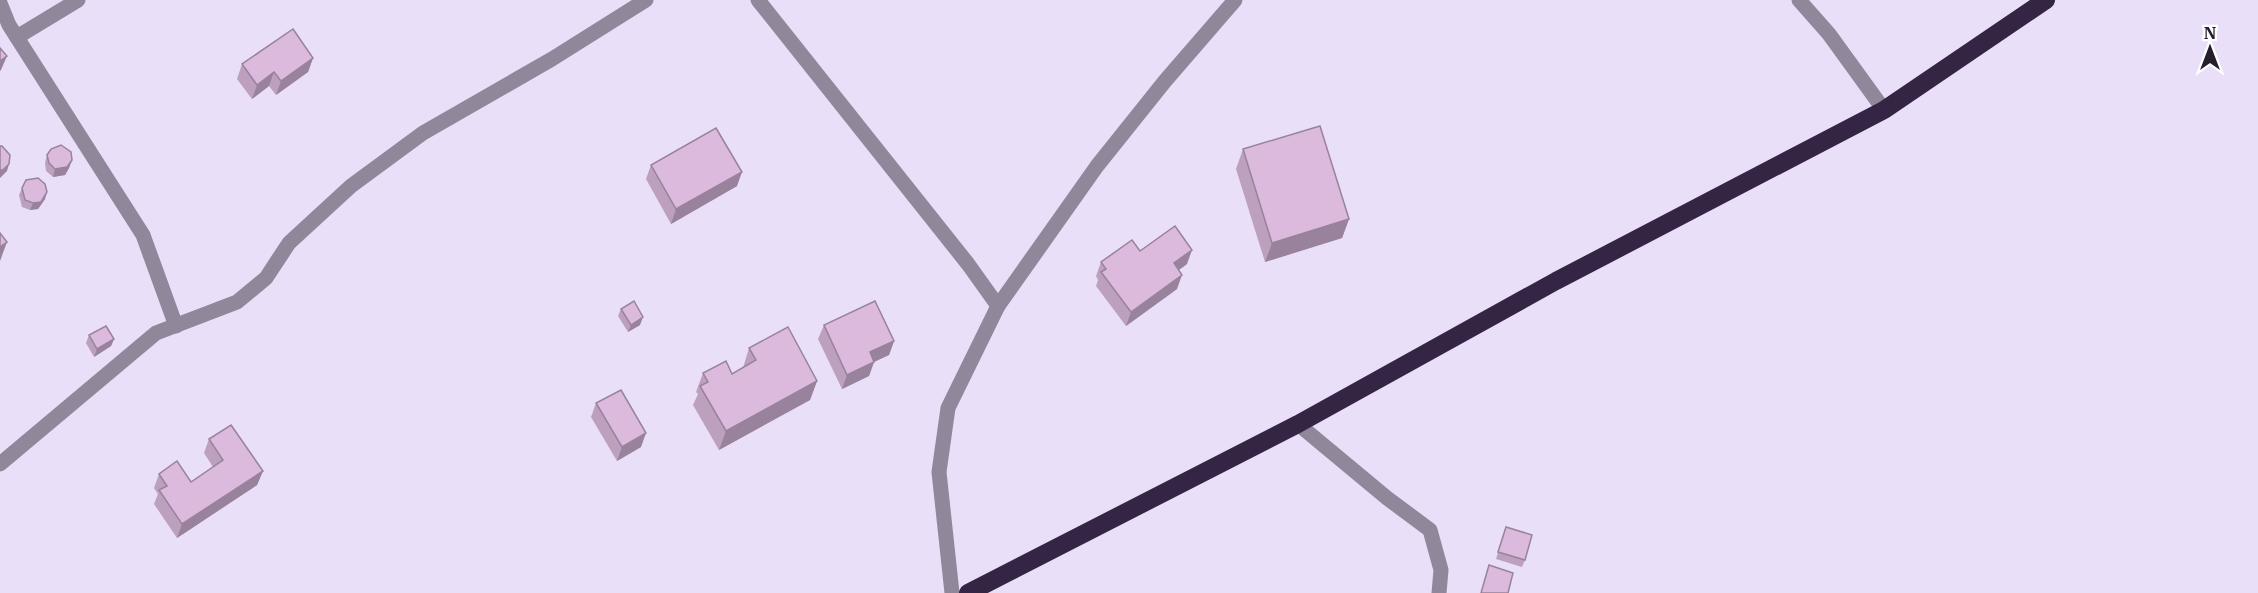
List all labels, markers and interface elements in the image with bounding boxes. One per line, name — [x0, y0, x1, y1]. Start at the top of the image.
north arrow — [2180, 18, 2240, 78]
text: N — [2204, 23, 2216, 43]

